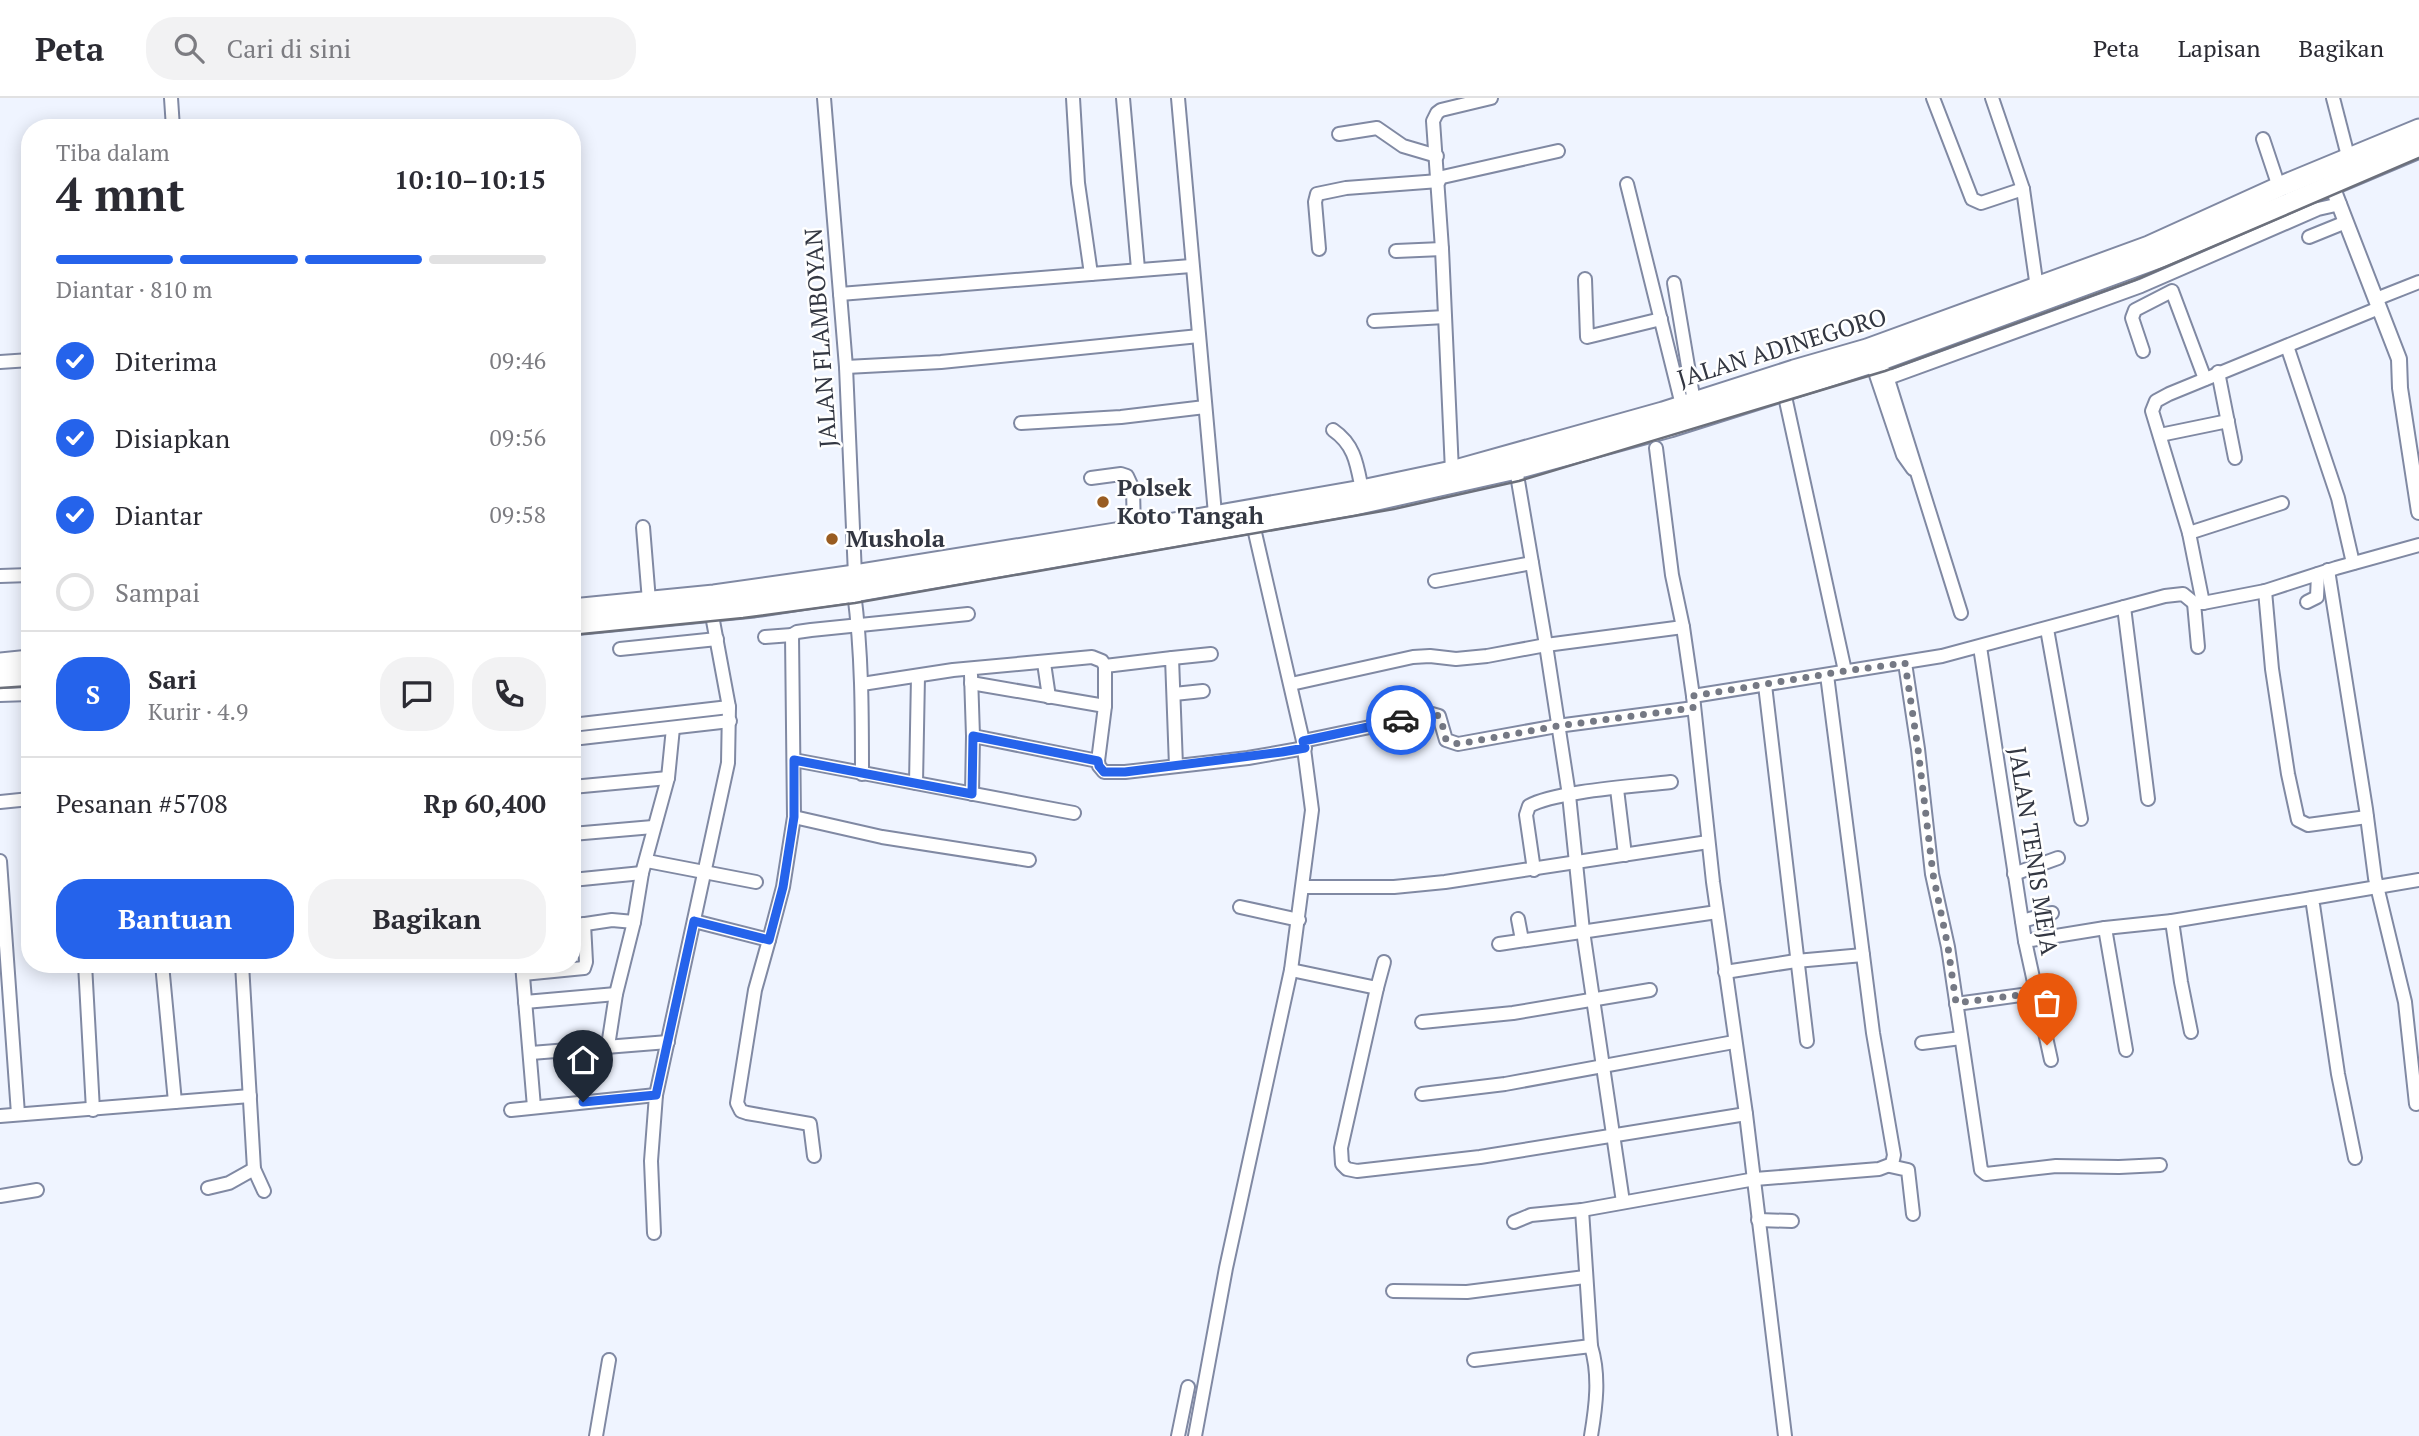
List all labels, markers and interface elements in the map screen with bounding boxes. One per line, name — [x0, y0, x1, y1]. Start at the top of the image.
search box — [146, 17, 636, 80]
text: Peta — [35, 27, 104, 70]
icon: search — [170, 29, 208, 67]
text: Cari di sini — [226, 31, 351, 65]
text: Peta — [2093, 32, 2140, 64]
text: Lapisan — [2178, 32, 2261, 64]
text: Bagikan — [2299, 32, 2384, 64]
text: Tiba dalam — [56, 137, 170, 168]
text: 10:10–10:15 — [394, 162, 546, 196]
text: 4 mnt — [56, 163, 185, 224]
street label: JALAN FLAMBOYAN — [796, 227, 844, 449]
text: Diantar · 810 m — [56, 274, 212, 305]
street label: JALAN ADINEGORO — [1673, 300, 1890, 394]
icon: check — [56, 342, 94, 380]
text: Diterima — [115, 344, 217, 378]
text: 09:46 — [489, 345, 546, 376]
icon: check — [56, 419, 94, 457]
text: Disiapkan — [115, 421, 230, 455]
text: 09:56 — [489, 422, 546, 453]
place label: Polsek Koto Tangah — [1117, 471, 1264, 531]
marker: Polsek Koto Tangah — [1095, 494, 1111, 510]
icon: check — [56, 496, 94, 534]
text: Diantar — [115, 498, 203, 532]
text: 09:58 — [489, 499, 546, 530]
place label: Mushola — [846, 522, 946, 554]
marker: Mushola — [824, 531, 840, 547]
text: Sampai — [115, 575, 200, 609]
button: chat — [380, 657, 454, 731]
button: phone — [472, 657, 546, 731]
text: Sari — [148, 662, 197, 696]
text: S — [86, 677, 100, 711]
courier — [1366, 685, 1436, 755]
text: Kurir · 4.9 — [148, 696, 248, 727]
icon: car — [1382, 701, 1420, 739]
street label: JALAN TENIS MEJA — [2002, 744, 2066, 958]
text: Pesanan #5708 — [56, 786, 228, 820]
text: Rp 60,400 — [424, 786, 546, 820]
button: Bantuan — [56, 879, 294, 959]
button: Bagikan — [308, 879, 546, 959]
pin — [2017, 973, 2077, 1045]
icon: bag — [2028, 984, 2066, 1022]
pin — [553, 1030, 613, 1102]
icon: home — [564, 1041, 602, 1079]

